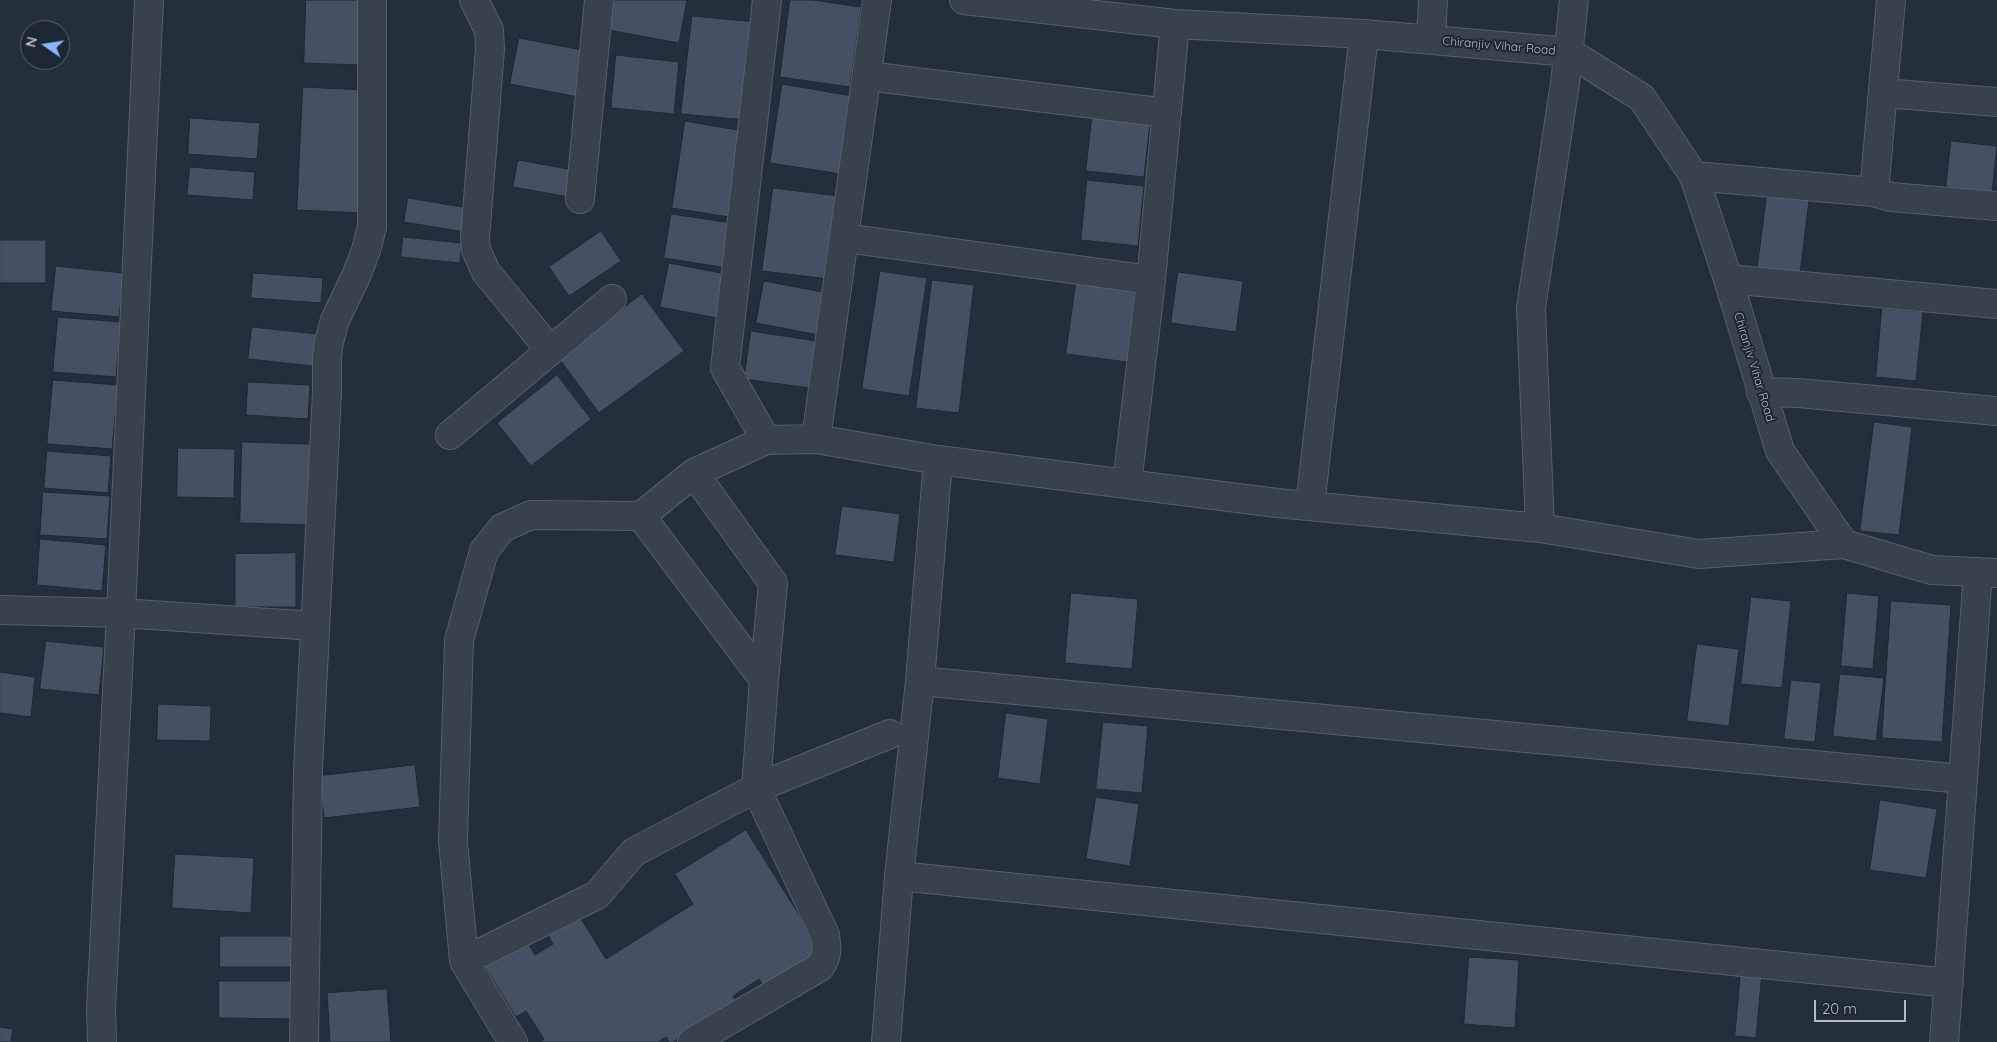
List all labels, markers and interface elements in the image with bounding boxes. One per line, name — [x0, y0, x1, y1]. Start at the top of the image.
north arrow — [20, 20, 70, 70]
street label: Chiranjiv Vihar Road — [1442, 34, 1556, 58]
text: N — [21, 35, 41, 49]
street label: Chiranjiv Vihar Road — [1731, 311, 1777, 423]
scale bar — [1817, 990, 1910, 1022]
text: 20 m — [1822, 999, 1857, 1018]

